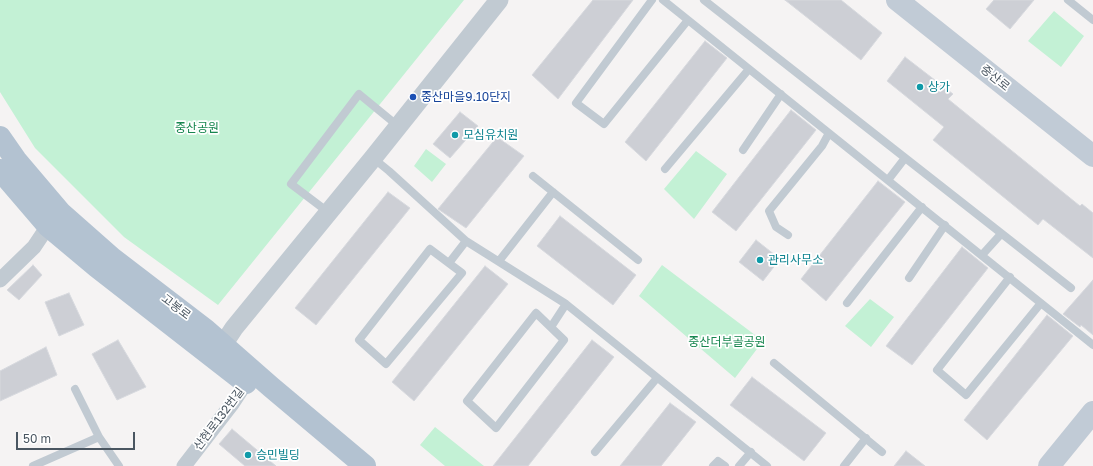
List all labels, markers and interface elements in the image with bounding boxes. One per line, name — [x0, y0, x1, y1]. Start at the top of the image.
street label: 중산로 — [978, 62, 1012, 94]
place label: 상가 — [928, 80, 950, 94]
marker: 상가 — [915, 82, 925, 92]
place label: 중산마을9.10단지 — [421, 90, 511, 104]
marker: 중산마을9.10단지 — [408, 92, 418, 102]
park label: 중산공원 — [175, 121, 219, 135]
place label: 모심유치원 — [463, 128, 518, 142]
marker: 모심유치원 — [450, 130, 460, 140]
place label: 관리사무소 — [768, 253, 823, 267]
marker: 관리사무소 — [755, 255, 765, 265]
street label: 고봉로 — [158, 291, 194, 323]
park label: 중산더부골공원 — [688, 335, 766, 349]
street label: 산현로132번길 — [191, 385, 247, 453]
scale bar — [18, 424, 137, 450]
text: 50 m — [23, 431, 51, 446]
place label: 승민빌딩 — [256, 448, 300, 462]
marker: 승민빌딩 — [243, 450, 253, 460]

